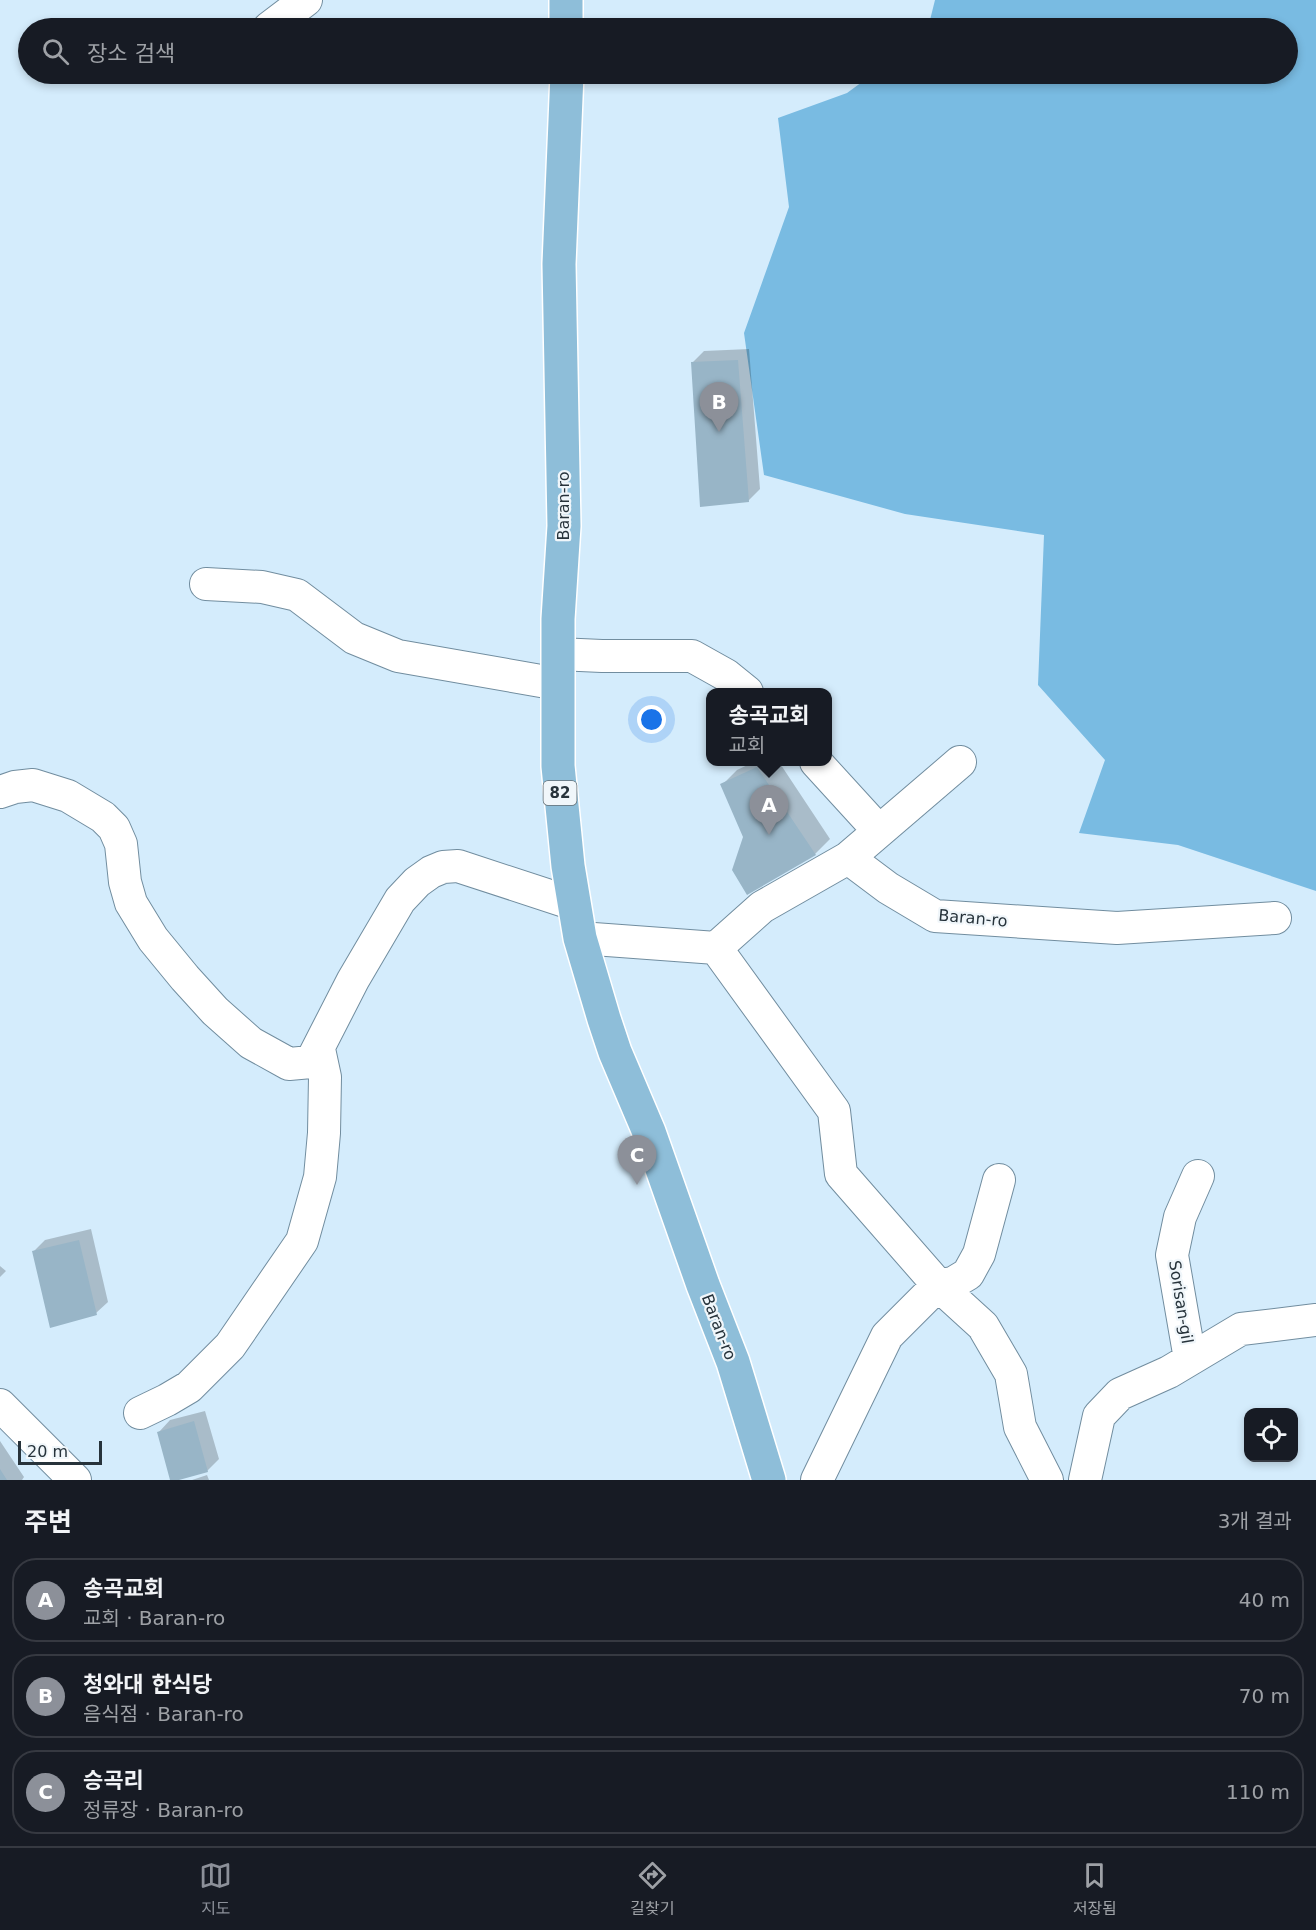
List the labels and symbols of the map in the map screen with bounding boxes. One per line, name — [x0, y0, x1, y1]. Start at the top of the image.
pin: B — [700, 382, 738, 432]
street label: Baran-ro — [554, 471, 573, 541]
your location — [637, 705, 666, 734]
road number: 82 — [544, 781, 576, 805]
pin: A — [750, 786, 788, 835]
street label: Baran-ro — [938, 906, 1008, 930]
pin: C — [618, 1136, 656, 1185]
street label: Sorisan-gil — [1165, 1259, 1197, 1345]
street label: Baran-ro — [698, 1291, 740, 1363]
scale bar — [18, 1438, 102, 1466]

